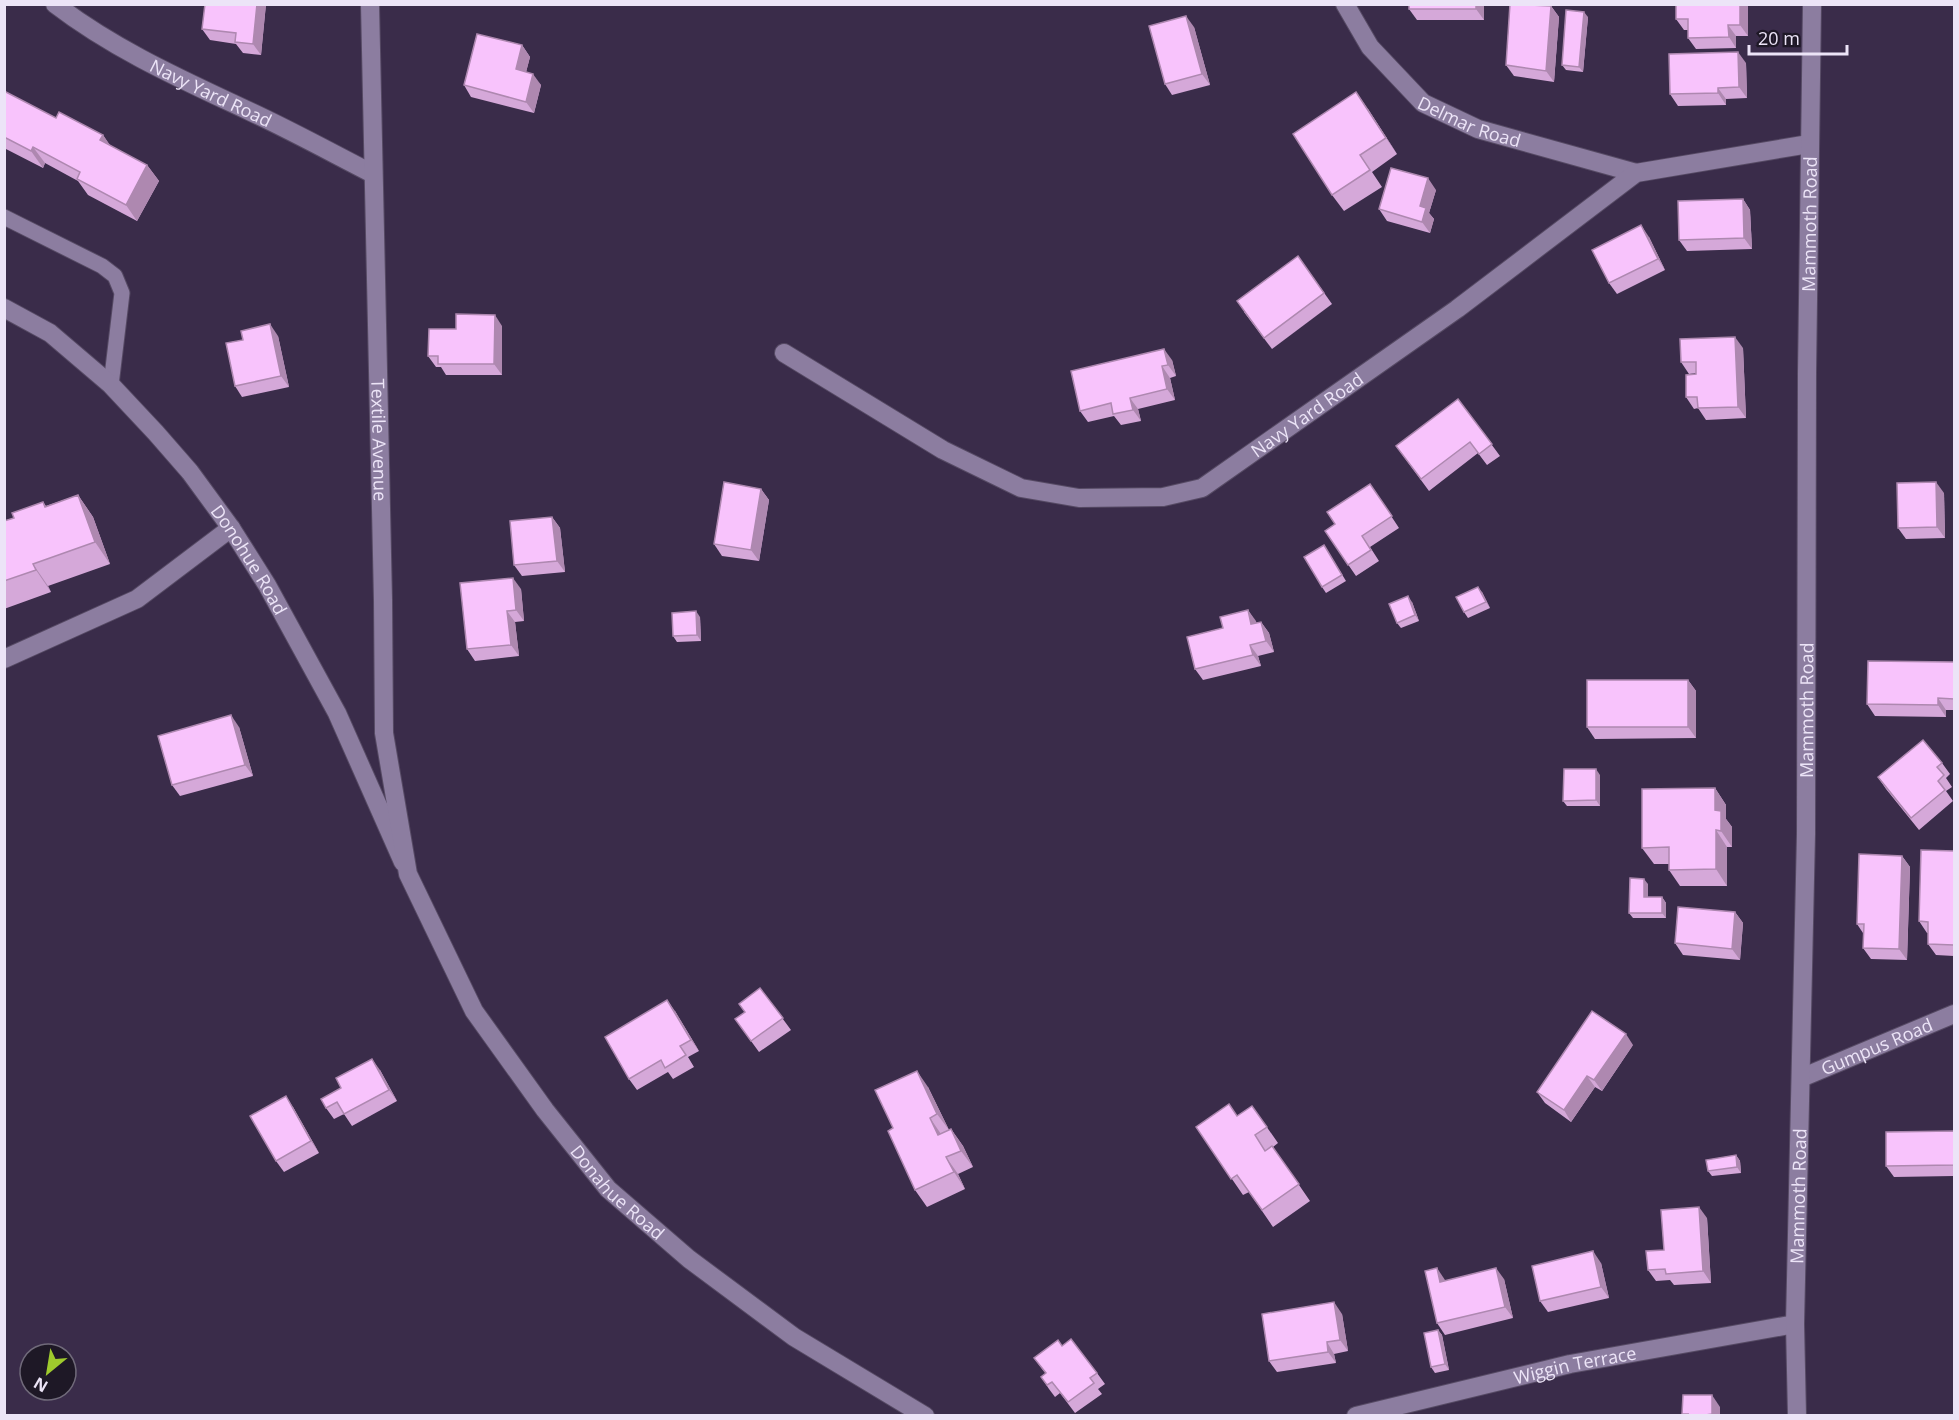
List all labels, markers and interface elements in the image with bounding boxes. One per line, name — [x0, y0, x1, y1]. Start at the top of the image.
scale bar — [1749, 18, 1846, 56]
text: 20 m — [1758, 26, 1800, 50]
street label: Navy Yard Road — [146, 53, 276, 132]
street label: Delmar Road — [1414, 90, 1524, 152]
street label: Mammoth Road — [1796, 156, 1822, 292]
street label: Navy Yard Road — [1246, 367, 1368, 462]
street label: Textile Avenue — [366, 378, 393, 501]
street label: Donohue Road — [206, 500, 293, 619]
street label: Mammoth Road — [1794, 642, 1818, 778]
street label: Gumpus Road — [1817, 1012, 1936, 1080]
street label: Mammoth Road — [1784, 1128, 1811, 1264]
street label: Donahue Road — [565, 1140, 670, 1245]
street label: Wiggin Terrace — [1511, 1340, 1638, 1389]
north arrow — [18, 1342, 78, 1402]
text: N — [29, 1372, 52, 1398]

